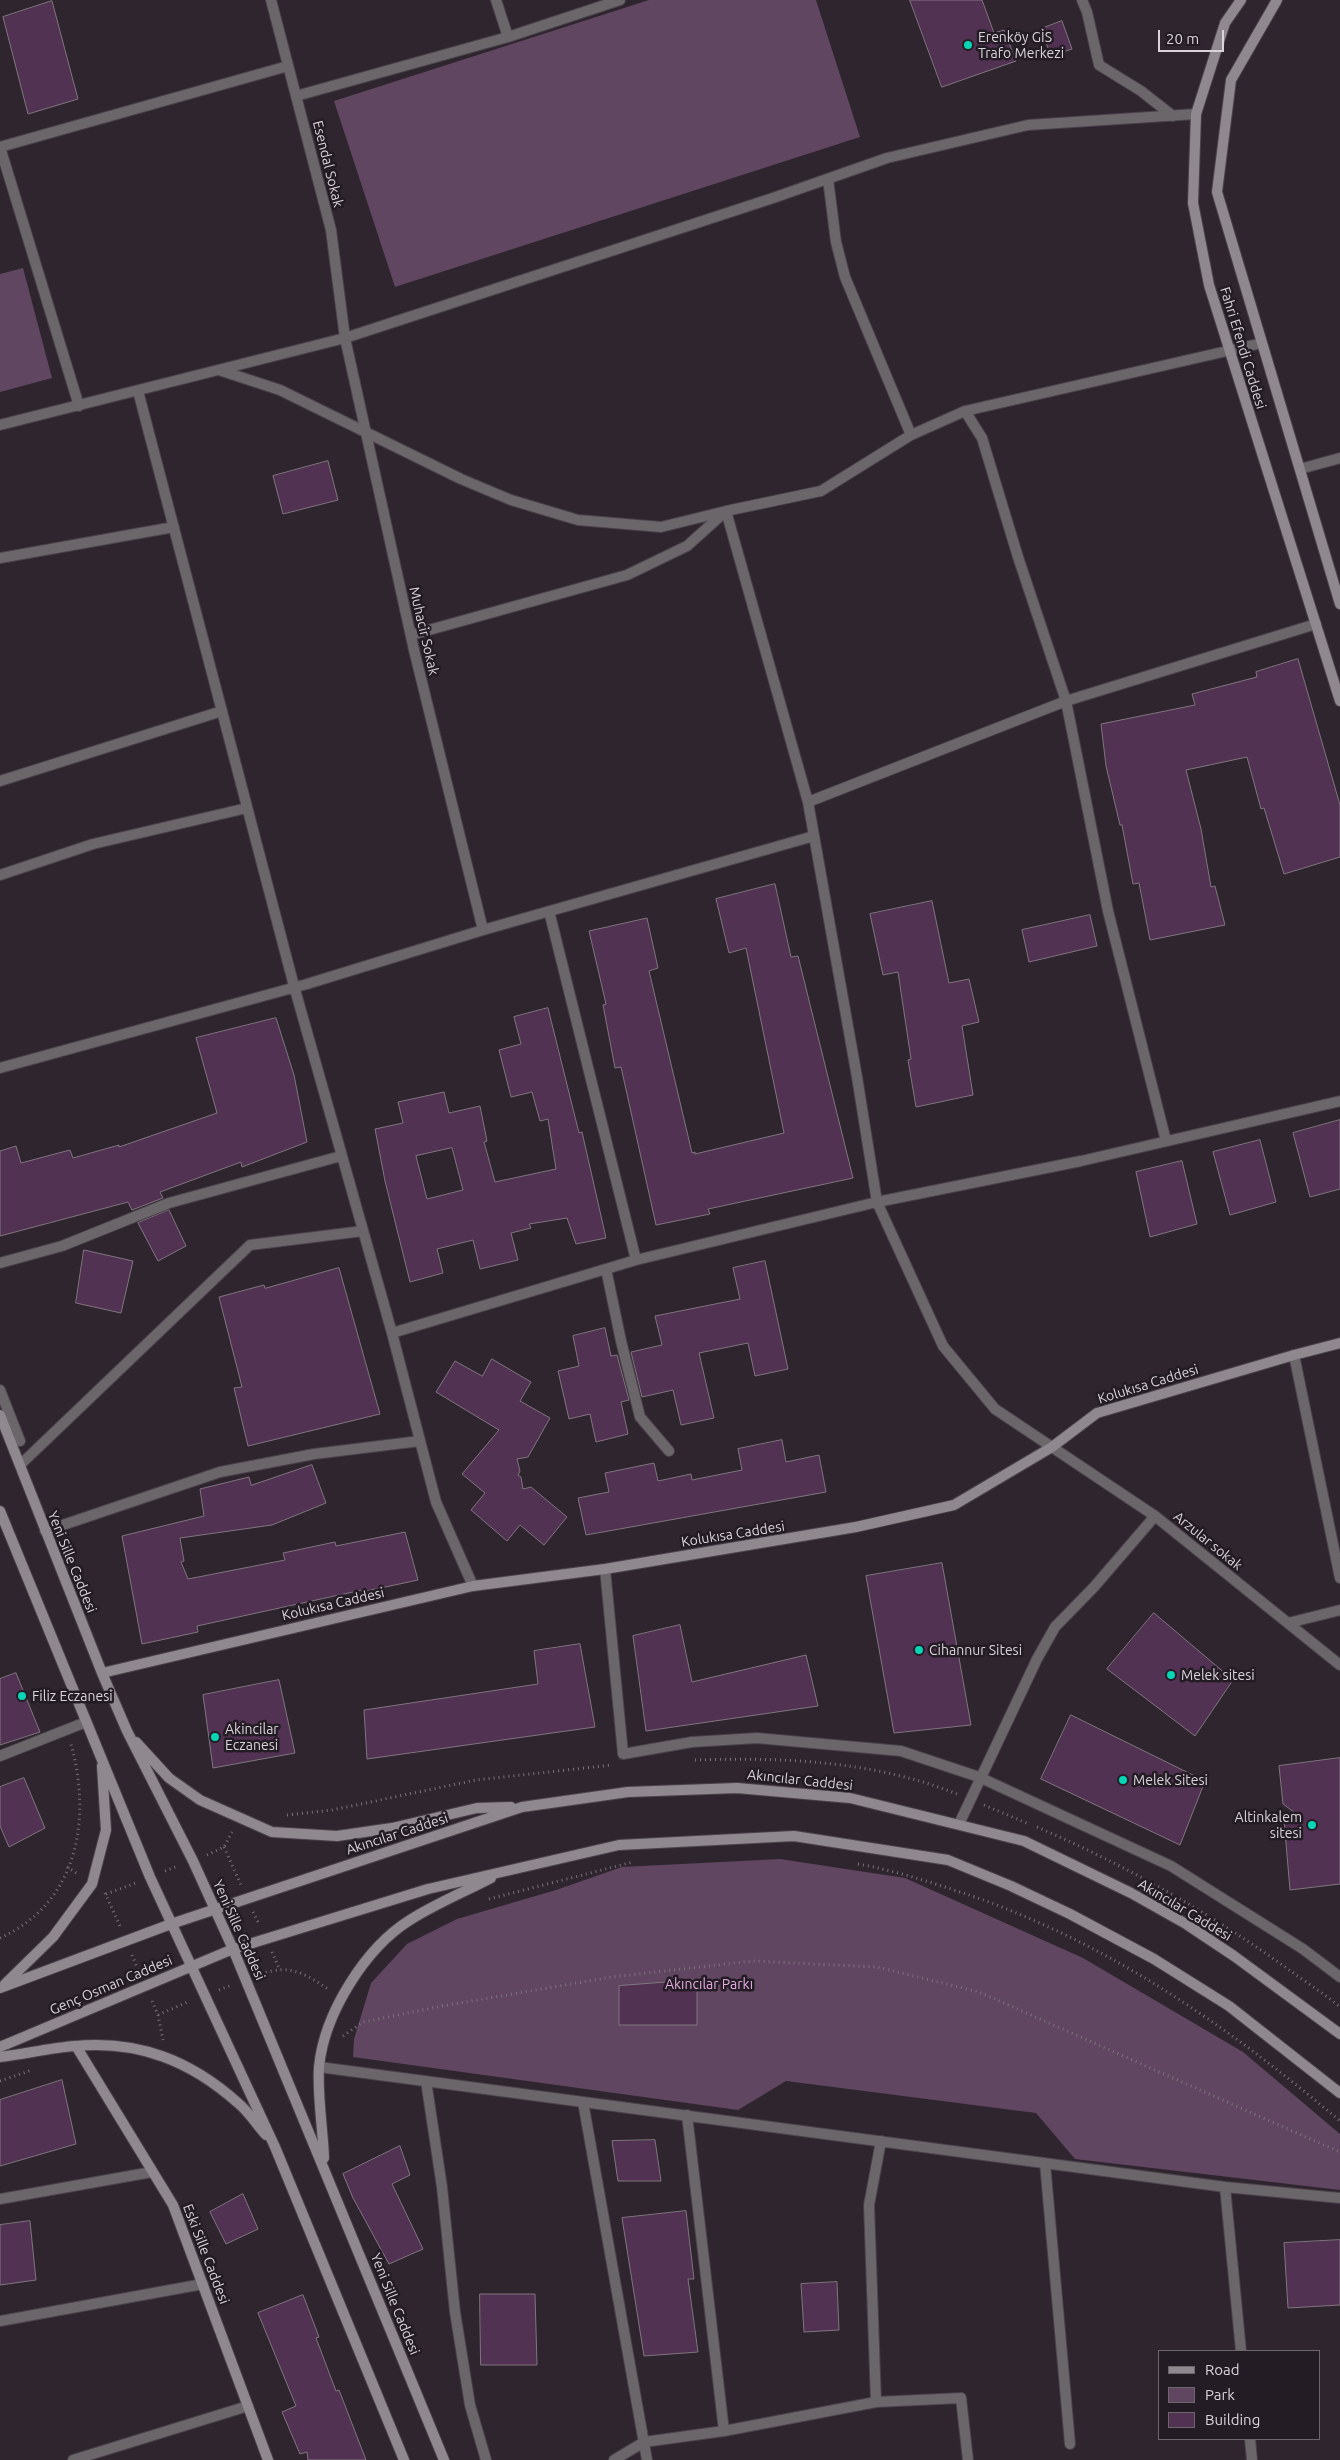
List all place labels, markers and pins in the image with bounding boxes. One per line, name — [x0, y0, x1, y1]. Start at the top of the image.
place label: Erenköy GİS Trafo Merkezi — [978, 29, 1064, 62]
marker: Erenköy GİS Trafo Merkezi — [962, 39, 974, 51]
place label: Cihannur Sitesi — [929, 1642, 1022, 1658]
marker: Cihannur Sitesi — [913, 1644, 925, 1656]
place label: Melek sitesi — [1181, 1667, 1255, 1683]
marker: Melek sitesi — [1165, 1669, 1177, 1681]
place label: Filiz Eczanesi — [32, 1688, 113, 1704]
marker: Filiz Eczanesi — [16, 1690, 28, 1702]
place label: Akincilar Eczanesi — [225, 1721, 279, 1754]
marker: Akincilar Eczanesi — [209, 1731, 221, 1743]
place label: Melek Sitesi — [1133, 1772, 1208, 1788]
marker: Melek Sitesi — [1117, 1774, 1129, 1786]
place label: Altinkalem sitesi — [1235, 1809, 1302, 1841]
marker: Altinkalem sitesi — [1306, 1819, 1318, 1831]

